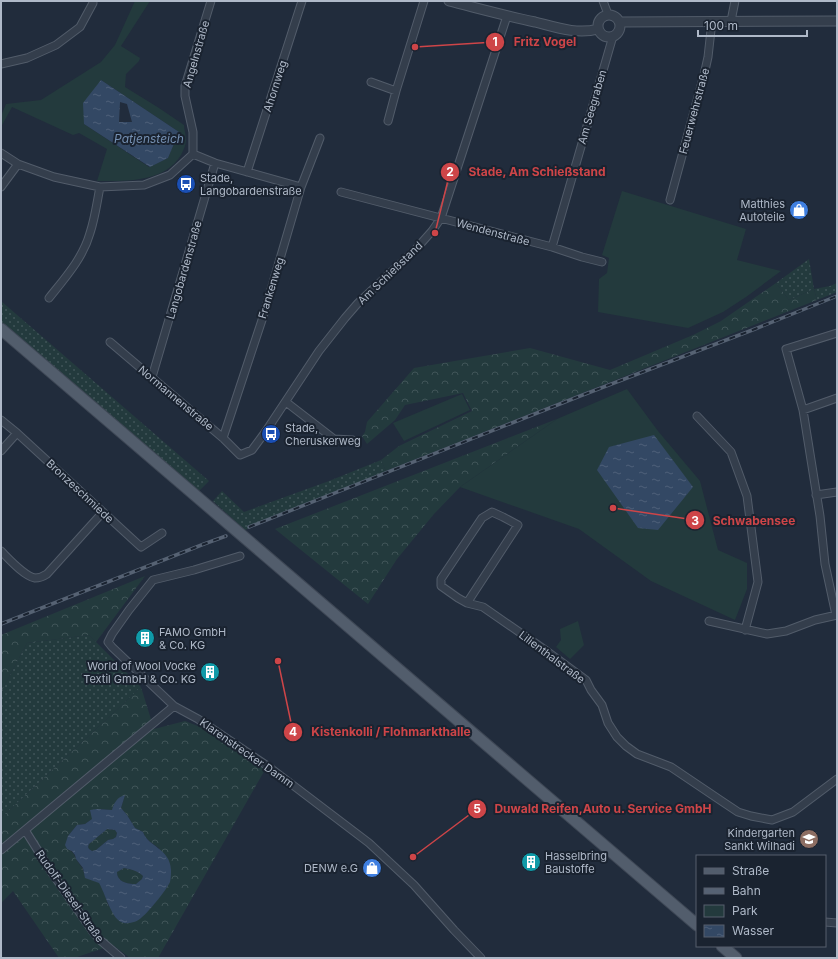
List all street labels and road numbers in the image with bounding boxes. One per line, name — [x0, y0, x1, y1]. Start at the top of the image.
street label: Angelnstraße — [180, 19, 212, 89]
street label: Ahornweg — [260, 58, 290, 114]
street label: Feuerwehrstraße — [676, 66, 712, 156]
street label: Am Seegraben — [575, 68, 609, 146]
street label: Wendenstraße — [455, 215, 531, 249]
street label: Langobardenstraße — [163, 219, 205, 321]
street label: Am Schießstand — [355, 238, 425, 308]
street label: Frankenweg — [255, 256, 287, 320]
street label: Normannenstraße — [136, 362, 216, 434]
street label: Bronzeschmiede — [43, 456, 117, 526]
street label: Lilienthalstraße — [516, 628, 588, 686]
street label: Klarenstrecker Damm — [197, 715, 297, 791]
street label: Rudolf-Diesel-Straße — [33, 847, 107, 945]

